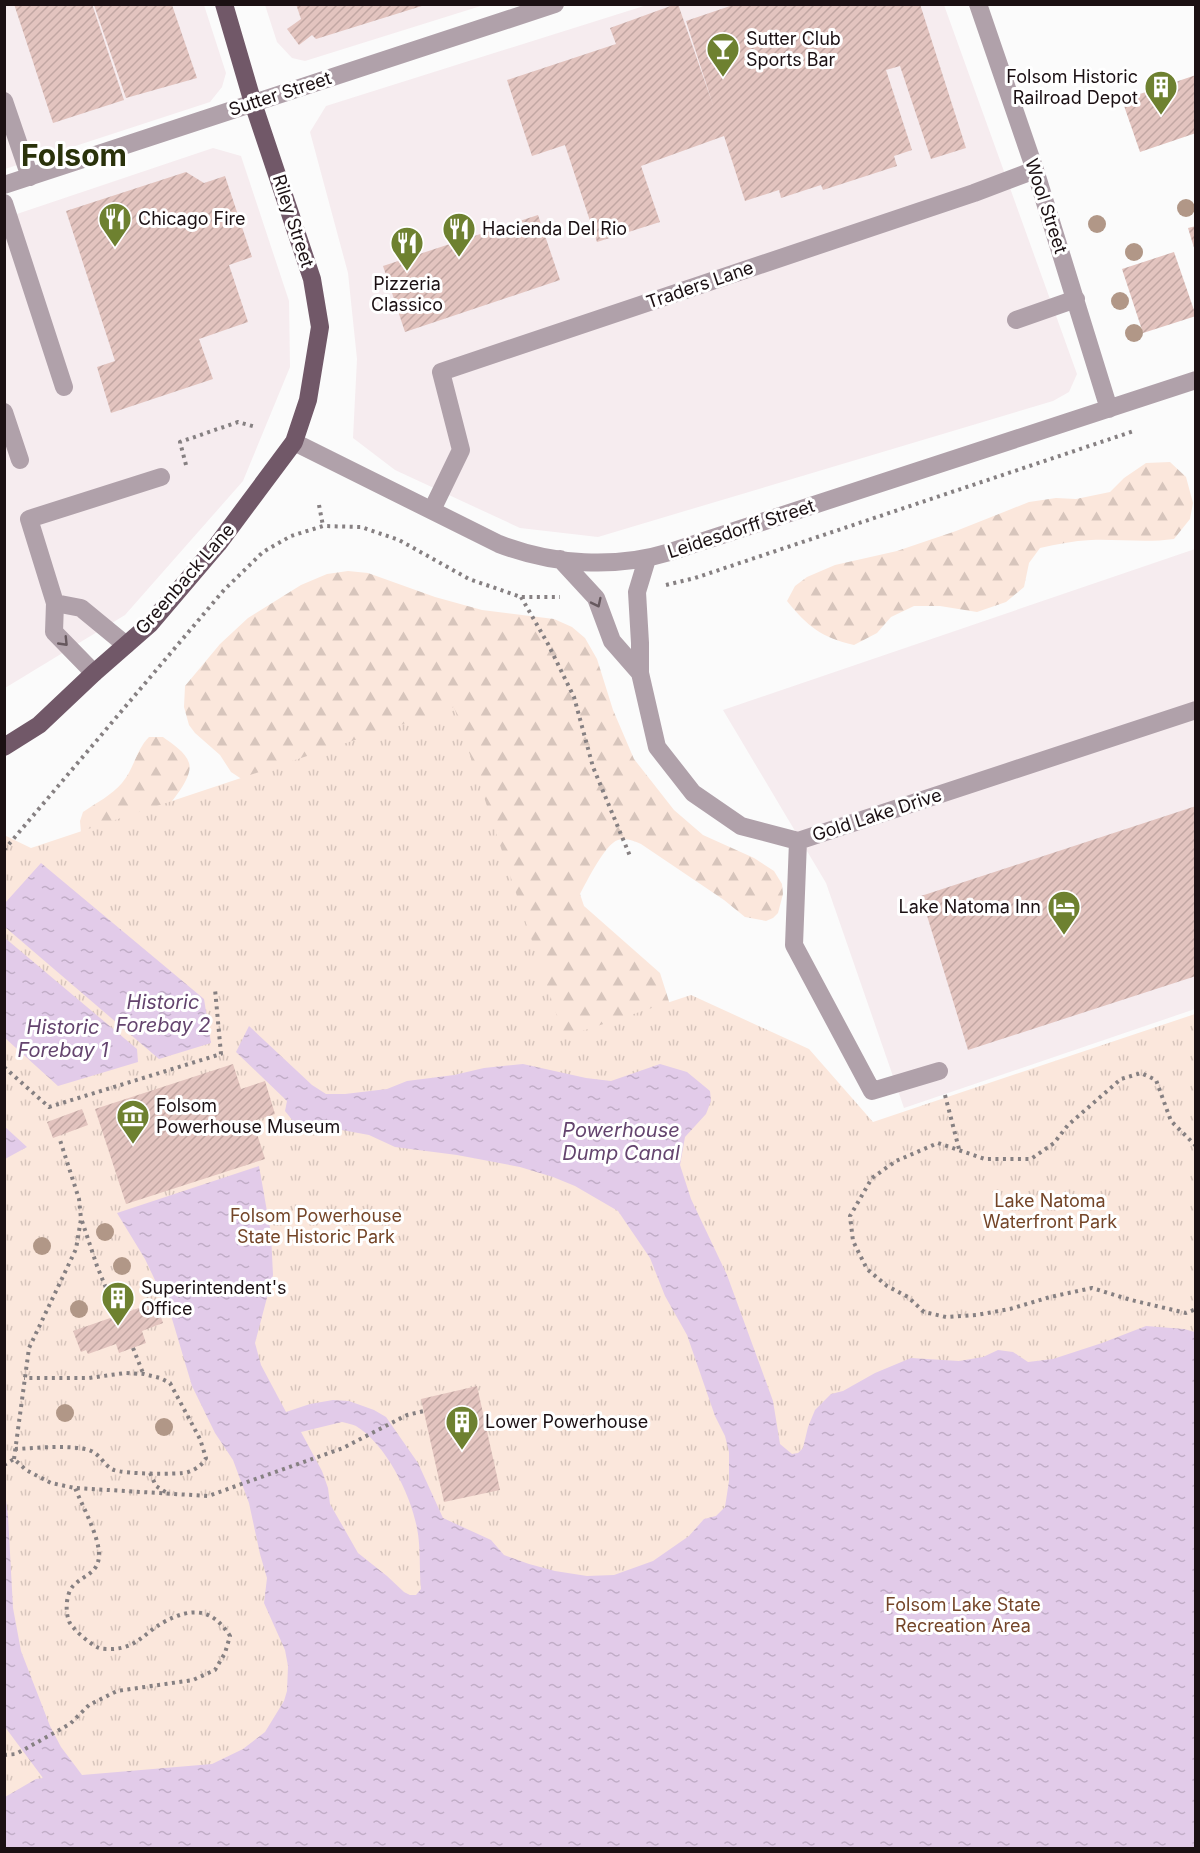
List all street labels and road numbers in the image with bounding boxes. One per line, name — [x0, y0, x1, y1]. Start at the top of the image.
street label: Sutter Street — [226, 67, 334, 120]
street label: Wool Street — [1021, 156, 1072, 256]
street label: Riley Street — [269, 172, 318, 270]
street label: Traders Lane — [644, 256, 756, 313]
street label: Leidesdorff Street — [665, 495, 817, 562]
street label: Greenback Lane — [131, 519, 238, 638]
street label: Gold Lake Drive — [810, 784, 944, 845]

